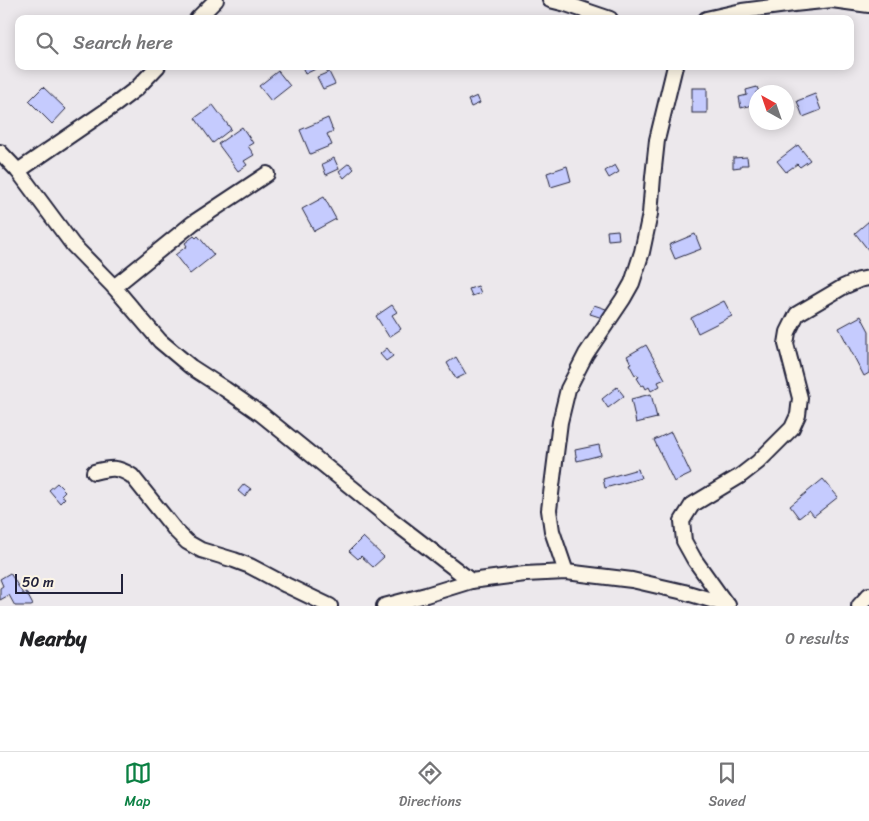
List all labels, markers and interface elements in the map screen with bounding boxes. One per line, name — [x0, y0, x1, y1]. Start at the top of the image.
search box — [15, 15, 854, 70]
text: Search here — [73, 26, 173, 59]
icon: search — [33, 29, 61, 57]
north arrow — [749, 85, 794, 130]
text: 50 m — [22, 570, 54, 595]
scale bar — [15, 571, 122, 594]
text: Nearby — [20, 620, 86, 658]
text: 0 results — [785, 624, 849, 653]
tab: Map — [124, 759, 152, 814]
tab: Directions — [399, 759, 461, 814]
tab: Saved — [709, 759, 745, 814]

